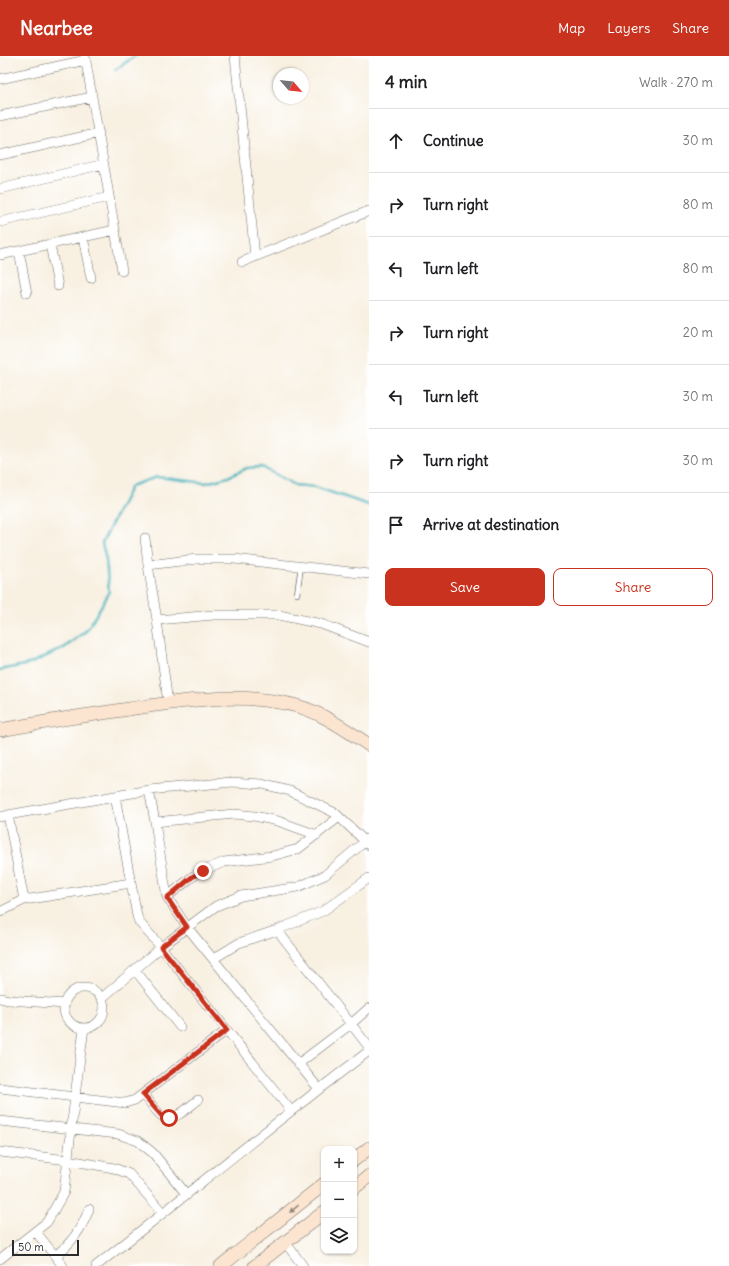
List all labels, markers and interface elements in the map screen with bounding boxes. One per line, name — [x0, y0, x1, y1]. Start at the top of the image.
text: Nearbee — [20, 16, 93, 40]
text: Map — [558, 19, 585, 37]
text: Layers — [607, 19, 650, 37]
text: Share — [672, 19, 709, 37]
north arrow — [273, 68, 309, 104]
text: 4 min — [385, 71, 427, 93]
text: Walk · 270 m — [639, 74, 713, 91]
icon: ahead — [385, 130, 407, 152]
text: Continue — [423, 131, 484, 150]
text: 30 m — [683, 132, 713, 149]
icon: right — [385, 194, 407, 216]
text: Turn right — [423, 195, 488, 214]
text: 80 m — [682, 196, 713, 213]
icon: left — [385, 258, 407, 280]
text: Turn left — [423, 259, 478, 278]
text: 80 m — [682, 260, 713, 277]
icon: right — [385, 322, 407, 344]
text: Turn right — [423, 323, 488, 342]
text: 20 m — [683, 324, 713, 341]
icon: left — [385, 386, 407, 408]
text: Turn left — [423, 387, 478, 406]
text: 30 m — [683, 388, 713, 405]
icon: right — [385, 450, 407, 472]
text: Turn right — [423, 451, 488, 470]
text: 30 m — [683, 452, 713, 469]
icon: arrive — [385, 514, 407, 536]
text: Arrive at destination — [423, 515, 559, 534]
button: Save — [385, 568, 545, 606]
button: Share — [553, 568, 713, 606]
route end — [194, 862, 212, 880]
route start — [160, 1109, 178, 1127]
map controls — [321, 1146, 357, 1254]
button: + — [321, 1146, 357, 1182]
button: − — [321, 1182, 357, 1218]
one-way arrow — [288, 1204, 299, 1213]
button: layers — [321, 1218, 357, 1254]
scale bar — [12, 1238, 79, 1257]
text: 50 m — [18, 1240, 44, 1254]

